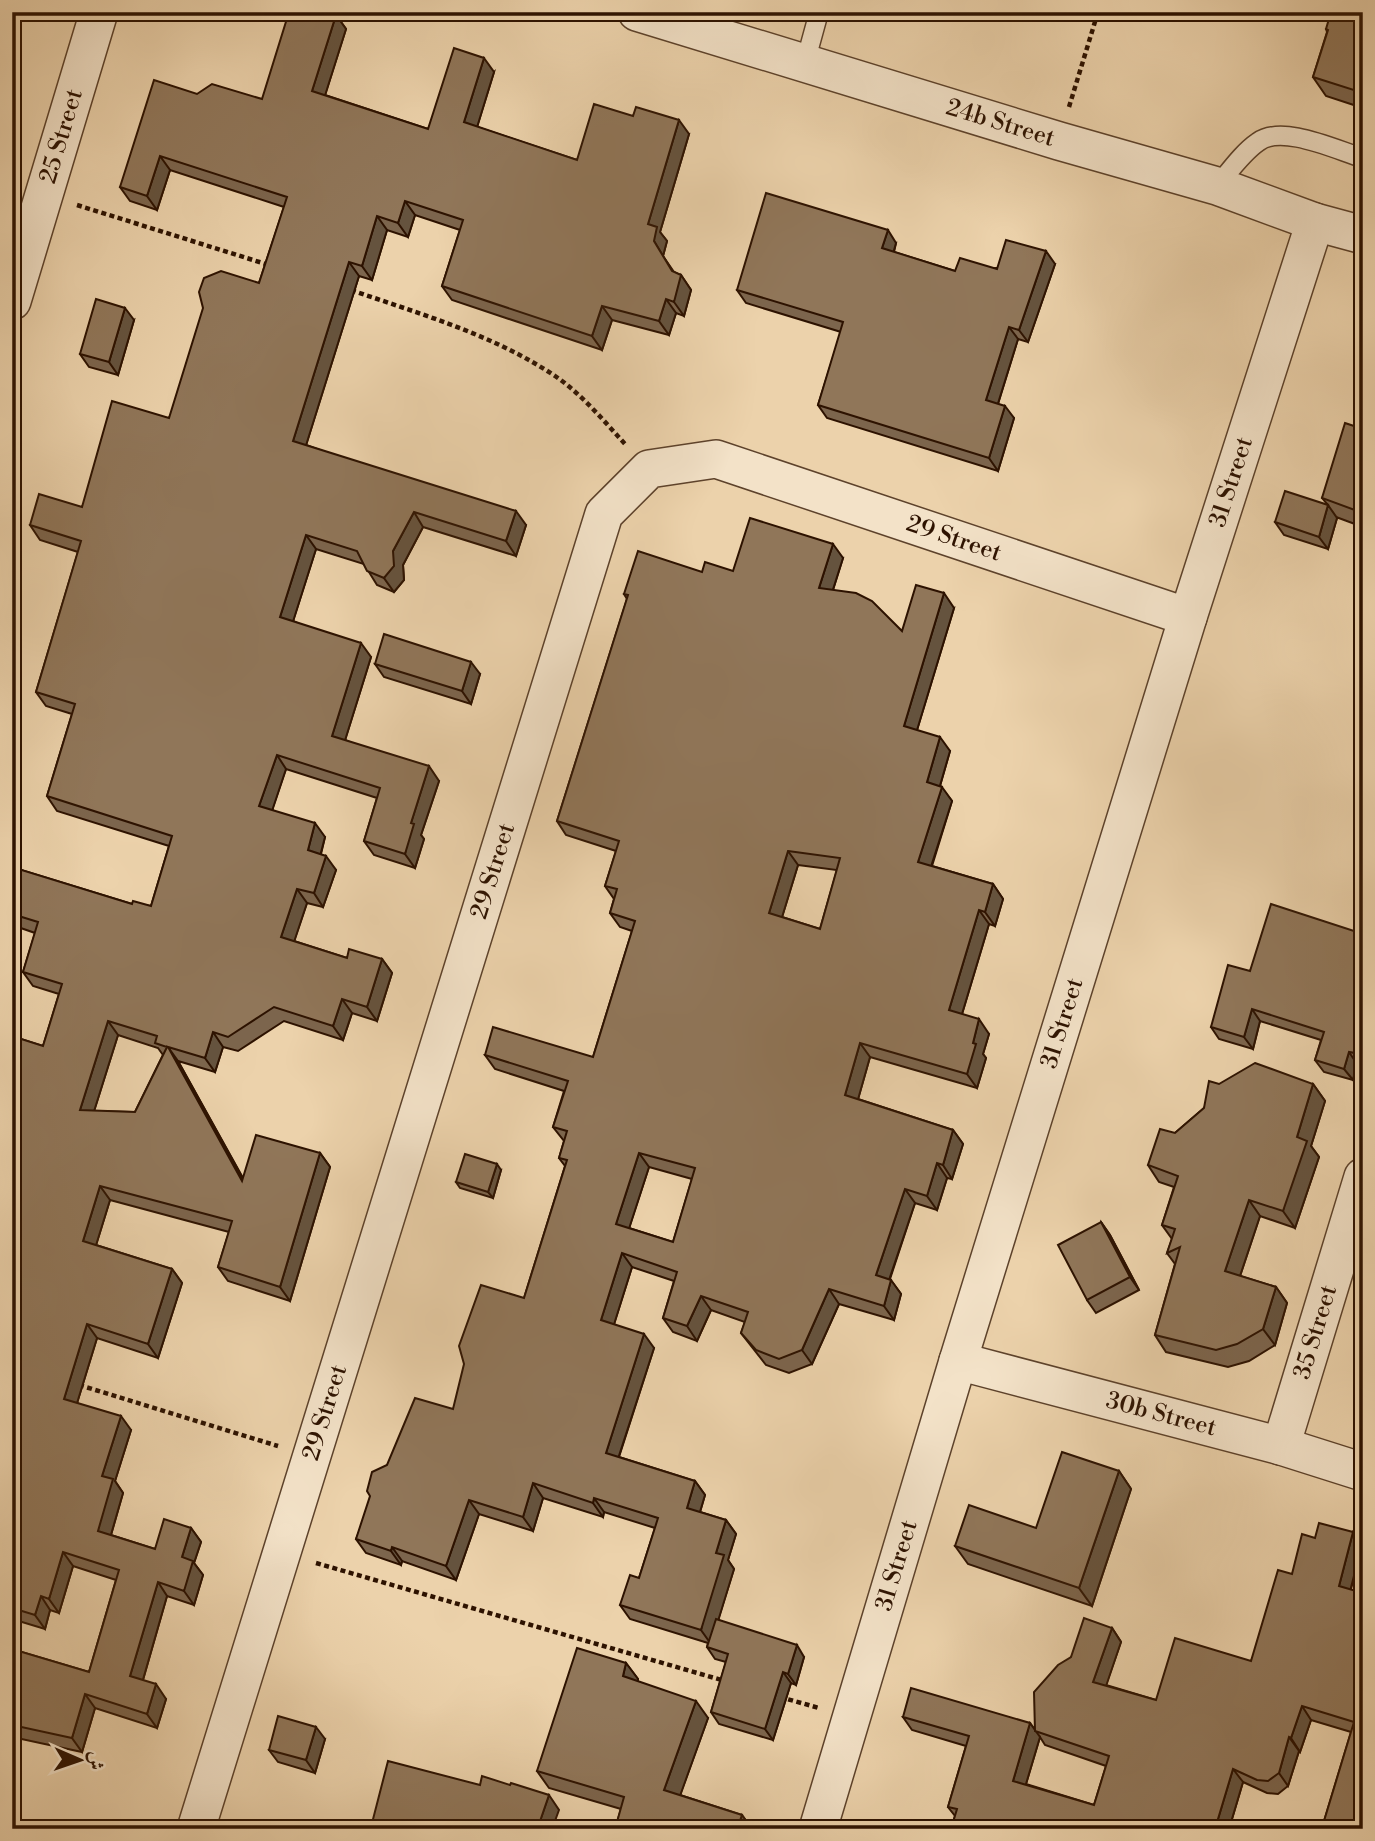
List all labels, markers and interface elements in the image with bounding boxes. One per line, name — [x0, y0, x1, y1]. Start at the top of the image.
street label: 25 Street — [33, 85, 90, 187]
street label: 24b Street — [942, 92, 1059, 154]
street label: 31 Street — [1203, 433, 1260, 531]
street label: 29 Street — [902, 509, 1006, 569]
street label: 29 Street — [464, 819, 522, 922]
street label: 31 Street — [1034, 974, 1091, 1072]
street label: 35 Street — [1287, 1281, 1344, 1383]
street label: 29 Street — [296, 1361, 354, 1464]
street label: 30b Street — [1103, 1386, 1220, 1443]
street label: 31 Street — [869, 1516, 925, 1614]
north arrow — [46, 1726, 116, 1796]
text: ش — [84, 1751, 108, 1770]

